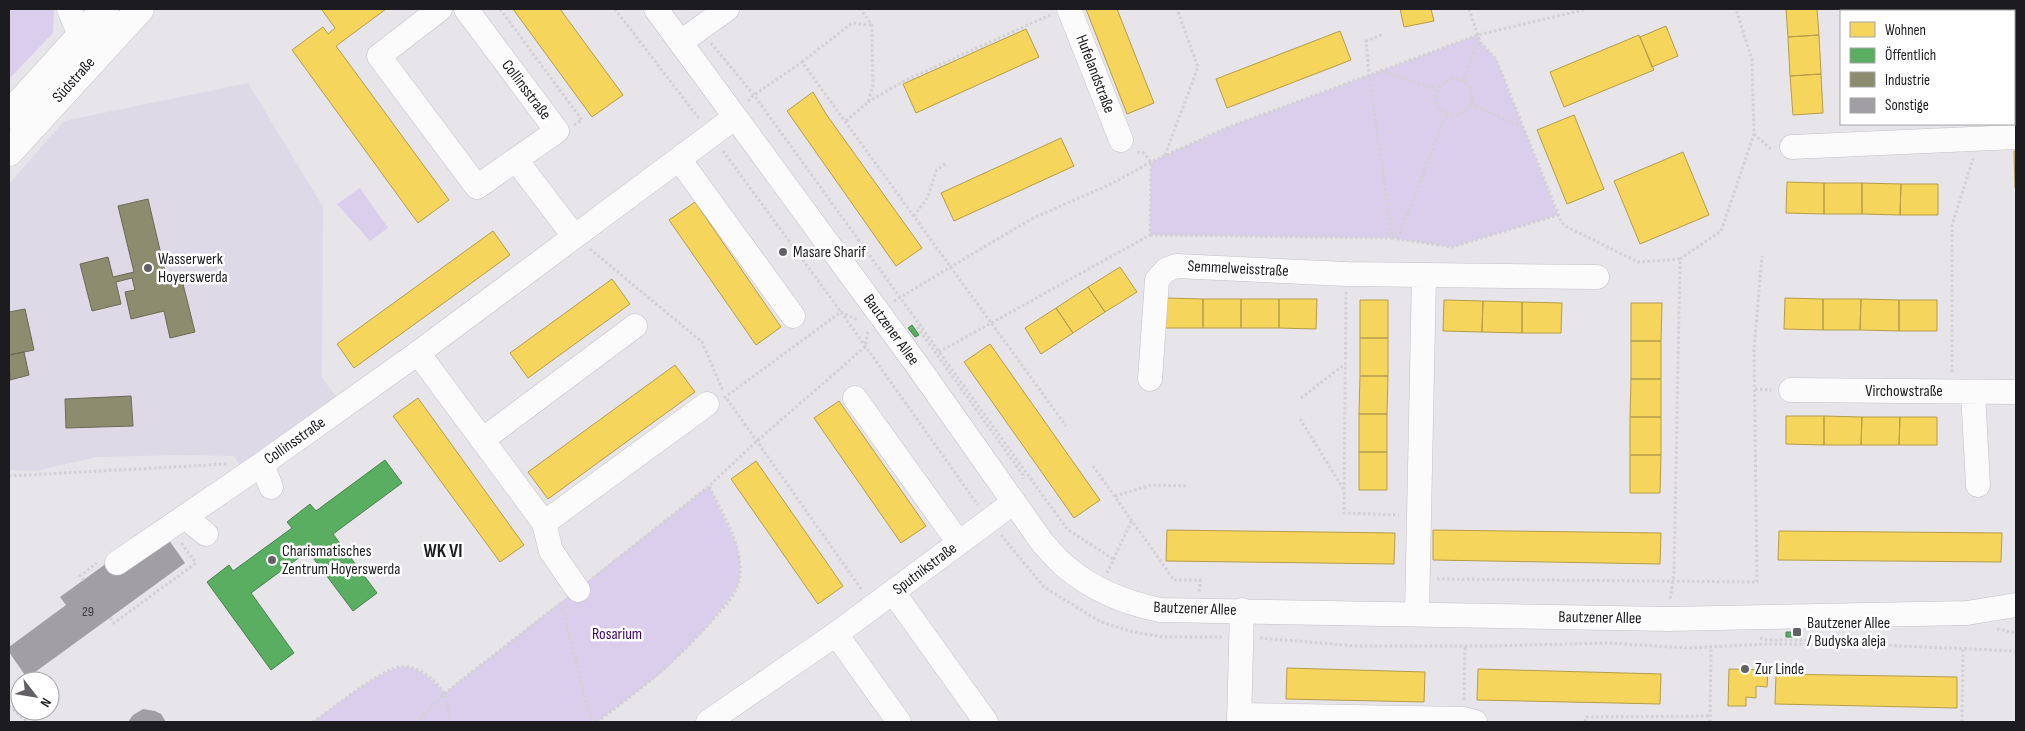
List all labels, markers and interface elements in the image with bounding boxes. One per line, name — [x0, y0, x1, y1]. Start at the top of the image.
legend — [1840, 10, 2015, 125]
text: Wohnen — [1885, 21, 1926, 40]
street label: Hufelandstraße — [1071, 32, 1119, 116]
text: Öffentlich — [1885, 46, 1936, 65]
street label: Südstraße — [49, 53, 99, 107]
street label: Collinsstraße — [497, 56, 555, 124]
text: Industrie — [1885, 71, 1930, 90]
text: Sonstige — [1885, 96, 1929, 115]
place label: Masare Sharif — [793, 243, 866, 262]
marker: Masare Sharif — [777, 246, 789, 258]
place label: Wasserwerk Hoyerswerda — [158, 250, 228, 287]
street label: Semmelweisstraße — [1187, 257, 1289, 281]
marker: Wasserwerk Hoyerswerda — [142, 262, 154, 274]
street label: Bautzener Allee — [859, 291, 923, 369]
street label: Virchowstraße — [1865, 382, 1943, 401]
street label: Collinsstraße — [261, 413, 329, 469]
street label: Sputnikstraße — [889, 539, 961, 599]
district label: WK VI — [423, 540, 463, 563]
place label: Charismatisches Zentrum Hoyerswerda — [282, 542, 400, 579]
marker: Charismatisches Zentrum Hoyerswerda — [266, 554, 278, 566]
street label: Bautzener Allee — [1153, 598, 1237, 620]
house number: 29 — [82, 603, 94, 620]
street label: Bautzener Allee — [1558, 608, 1642, 628]
place label: Bautzener Allee / Budyska aleja — [1807, 614, 1890, 651]
park label: Rosarium — [592, 625, 642, 644]
marker: Bautzener Allee / Budyska aleja — [1791, 626, 1803, 638]
place label: Zur Linde — [1755, 660, 1804, 679]
marker: Zur Linde — [1739, 663, 1751, 675]
north arrow — [10, 671, 60, 721]
text: N — [37, 695, 55, 710]

